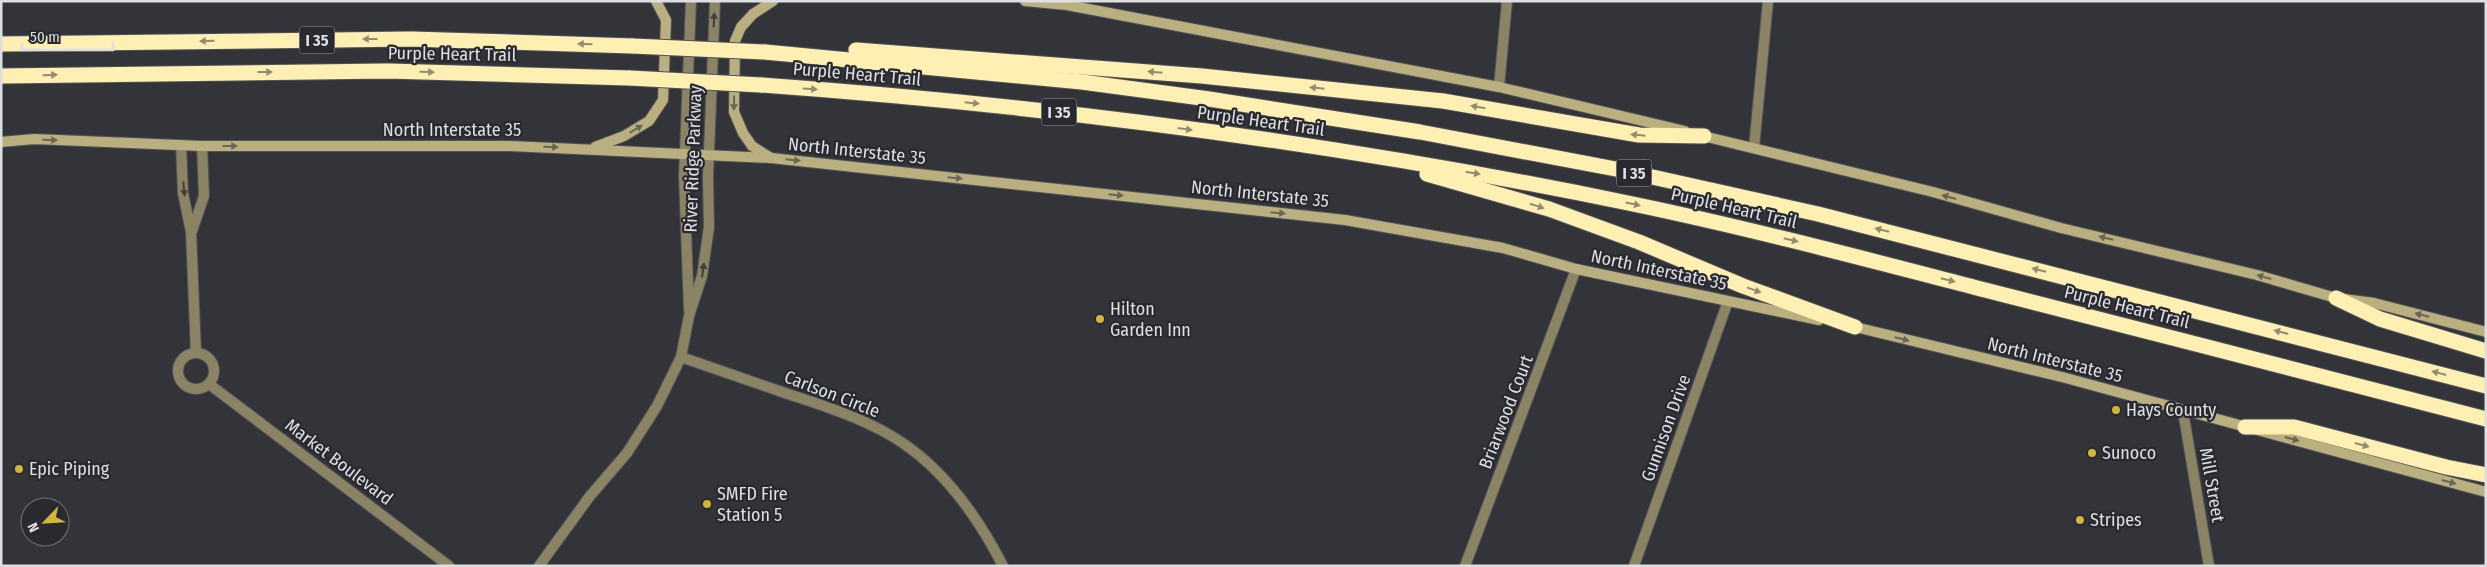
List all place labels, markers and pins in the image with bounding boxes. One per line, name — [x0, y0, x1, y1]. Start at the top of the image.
place label: Hilton Garden Inn — [1110, 298, 1191, 341]
marker: Hilton Garden Inn — [1094, 313, 1106, 325]
place label: Hays County — [2126, 399, 2216, 421]
marker: Hays County — [2110, 404, 2122, 416]
place label: Sunoco — [2102, 442, 2156, 464]
marker: Sunoco — [2086, 447, 2098, 459]
place label: Epic Piping — [29, 458, 110, 480]
marker: Epic Piping — [13, 463, 25, 475]
place label: SMFD Fire Station 5 — [717, 483, 788, 526]
marker: SMFD Fire Station 5 — [701, 498, 713, 510]
place label: Stripes — [2090, 509, 2142, 531]
marker: Stripes — [2074, 514, 2086, 526]

